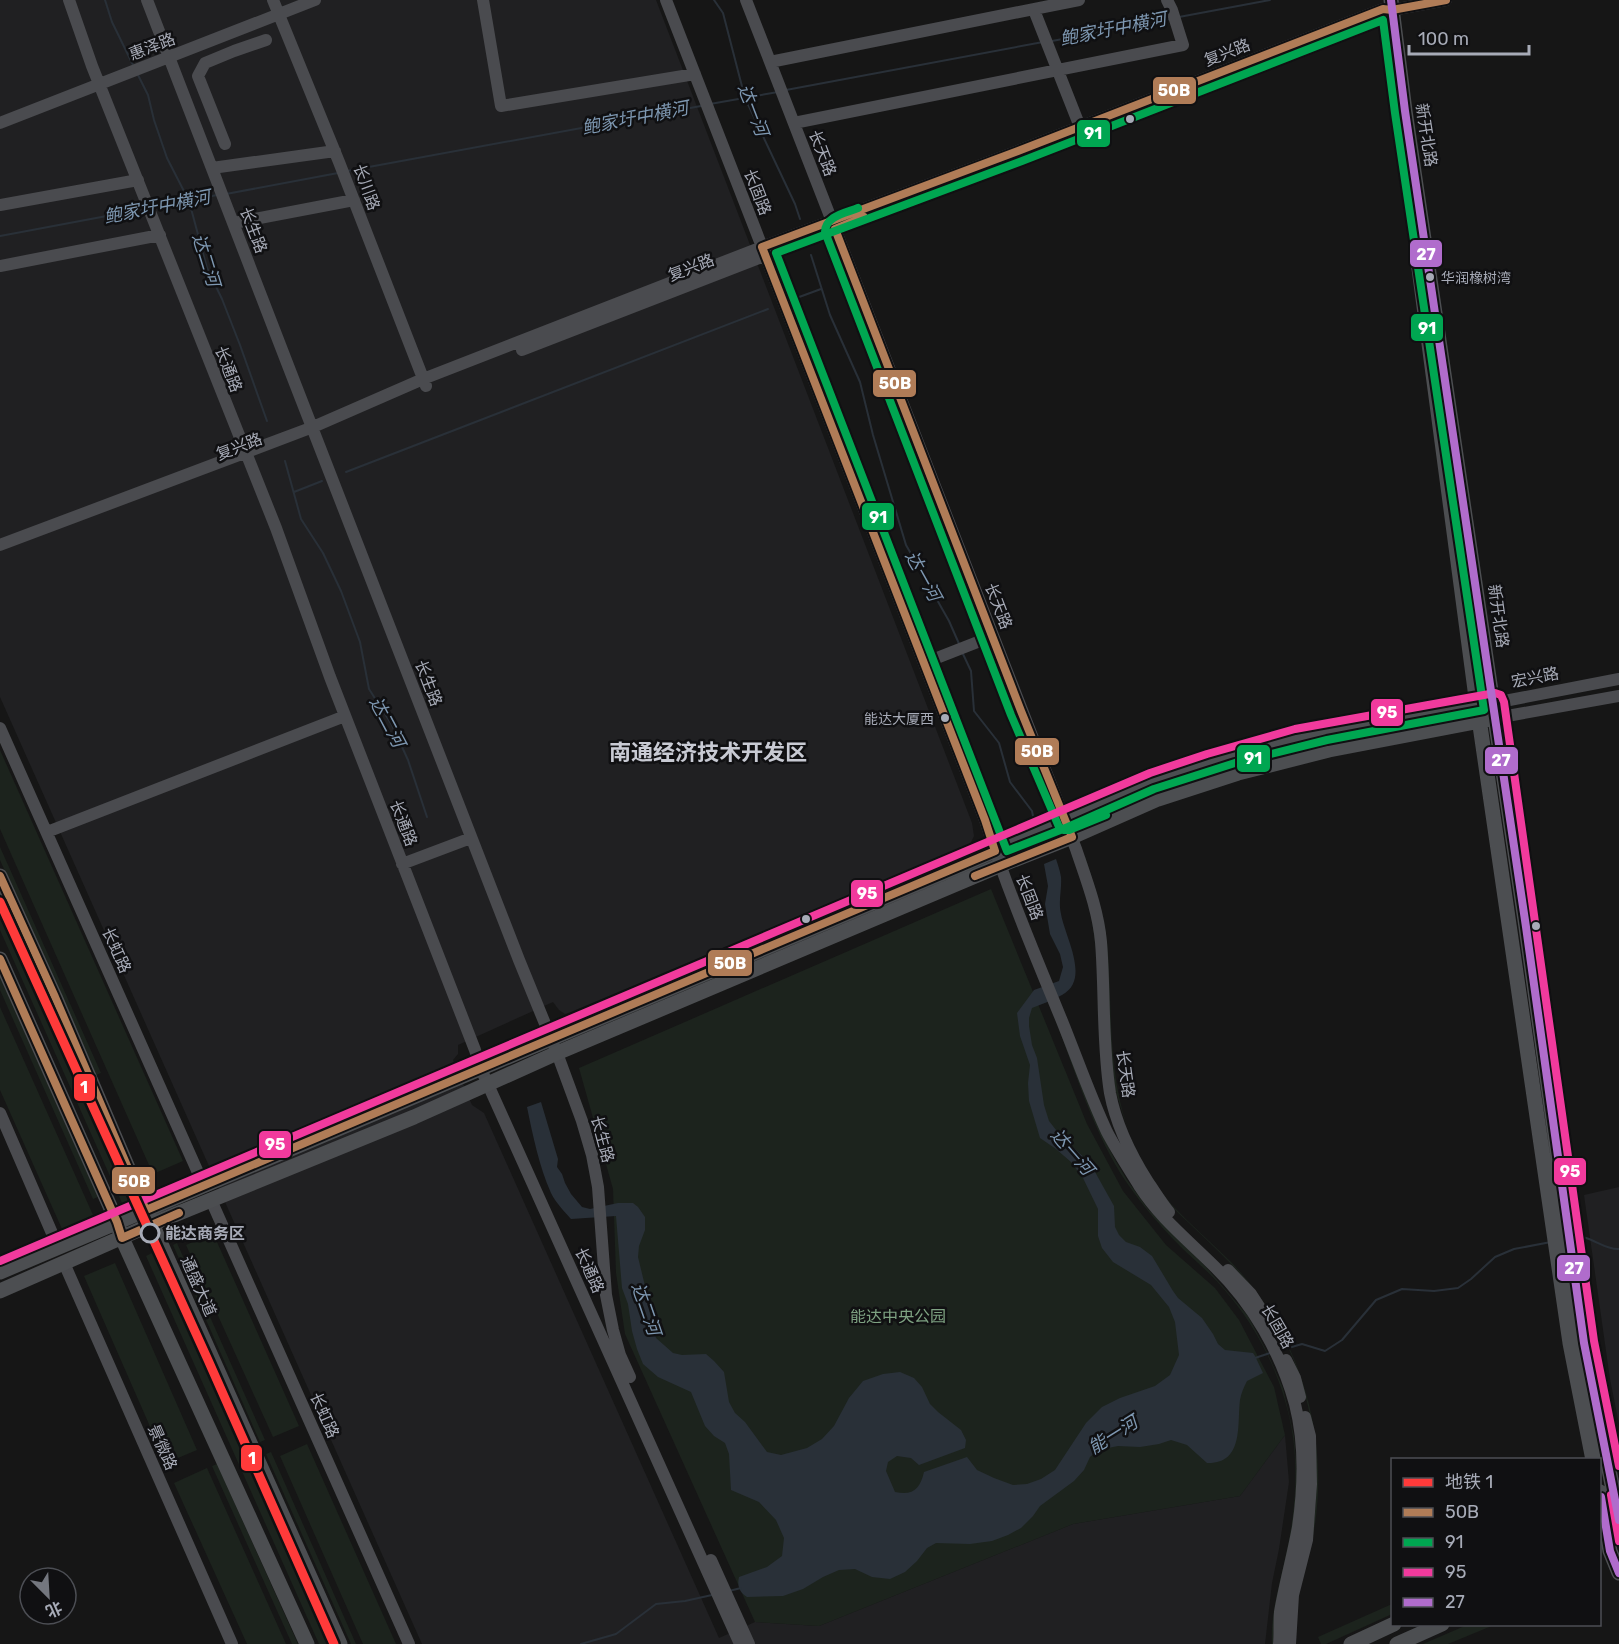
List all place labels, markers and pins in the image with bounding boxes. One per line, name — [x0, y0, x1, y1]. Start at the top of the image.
unlabelled marker — [1124, 113, 1136, 125]
place label: 华润橡树湾 — [1441, 270, 1511, 287]
marker: 华润橡树湾 — [1424, 271, 1436, 283]
place label: 能达大厦西 — [864, 711, 934, 728]
marker: 能达大厦西 — [939, 712, 951, 724]
unlabelled marker — [800, 913, 812, 925]
unlabelled marker — [1530, 920, 1542, 932]
marker: 能达商务区 — [140, 1223, 160, 1243]
place label: 能达商务区 — [165, 1224, 245, 1243]

